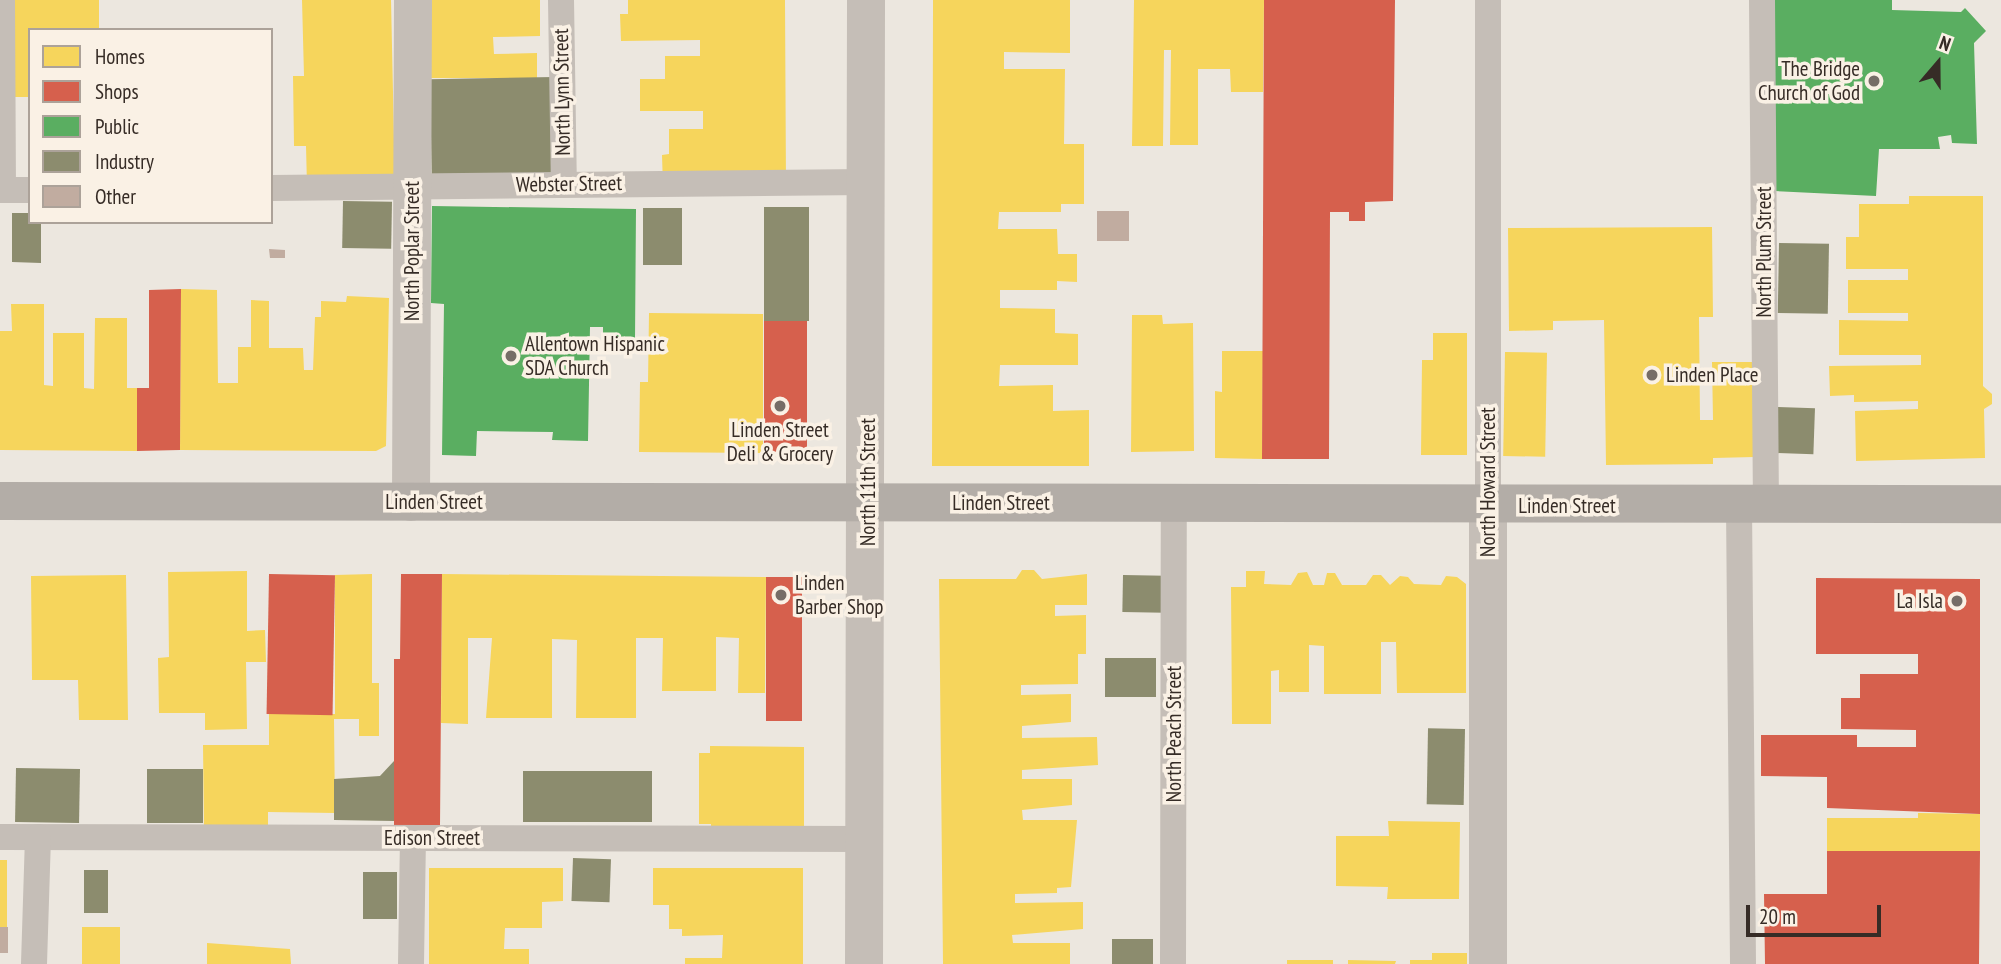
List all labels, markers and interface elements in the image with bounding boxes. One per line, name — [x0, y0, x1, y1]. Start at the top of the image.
legend — [28, 28, 273, 224]
street label: North Lynn Street — [548, 28, 576, 156]
north arrow — [1903, 28, 1973, 98]
text: N — [1936, 30, 1954, 56]
text: Homes — [95, 43, 145, 70]
place label: The Bridge Church of God — [1758, 56, 1860, 106]
marker: The Bridge Church of God — [1866, 73, 1882, 89]
text: Shops — [95, 78, 139, 105]
text: Public — [95, 113, 139, 140]
text: Industry — [95, 148, 154, 175]
street label: Webster Street — [516, 170, 622, 198]
street label: North Poplar Street — [399, 181, 425, 321]
text: Other — [95, 183, 136, 210]
street label: North Plum Street — [1751, 186, 1777, 318]
place label: Allentown Hispanic SDA Church — [525, 331, 665, 381]
marker: Allentown Hispanic SDA Church — [503, 348, 519, 364]
place label: Linden Place — [1666, 362, 1758, 388]
marker: Linden Place — [1644, 367, 1660, 383]
marker: Linden Street Deli & Grocery — [772, 398, 788, 414]
street label: North Howard Street — [1475, 407, 1501, 557]
place label: Linden Street Deli & Grocery — [727, 417, 833, 467]
street label: North 11th Street — [855, 418, 881, 546]
street label: Linden Street — [385, 489, 483, 515]
street label: Linden Street — [952, 490, 1050, 516]
street label: Linden Street — [1518, 493, 1616, 519]
place label: Linden Barber Shop — [795, 570, 883, 620]
marker: Linden Barber Shop — [773, 587, 789, 603]
place label: La Isla — [1896, 588, 1943, 614]
marker: La Isla — [1949, 593, 1965, 609]
street label: North Peach Street — [1161, 666, 1187, 802]
street label: Edison Street — [384, 825, 480, 851]
scale bar — [1749, 890, 1884, 934]
text: 20 m — [1759, 903, 1796, 930]

